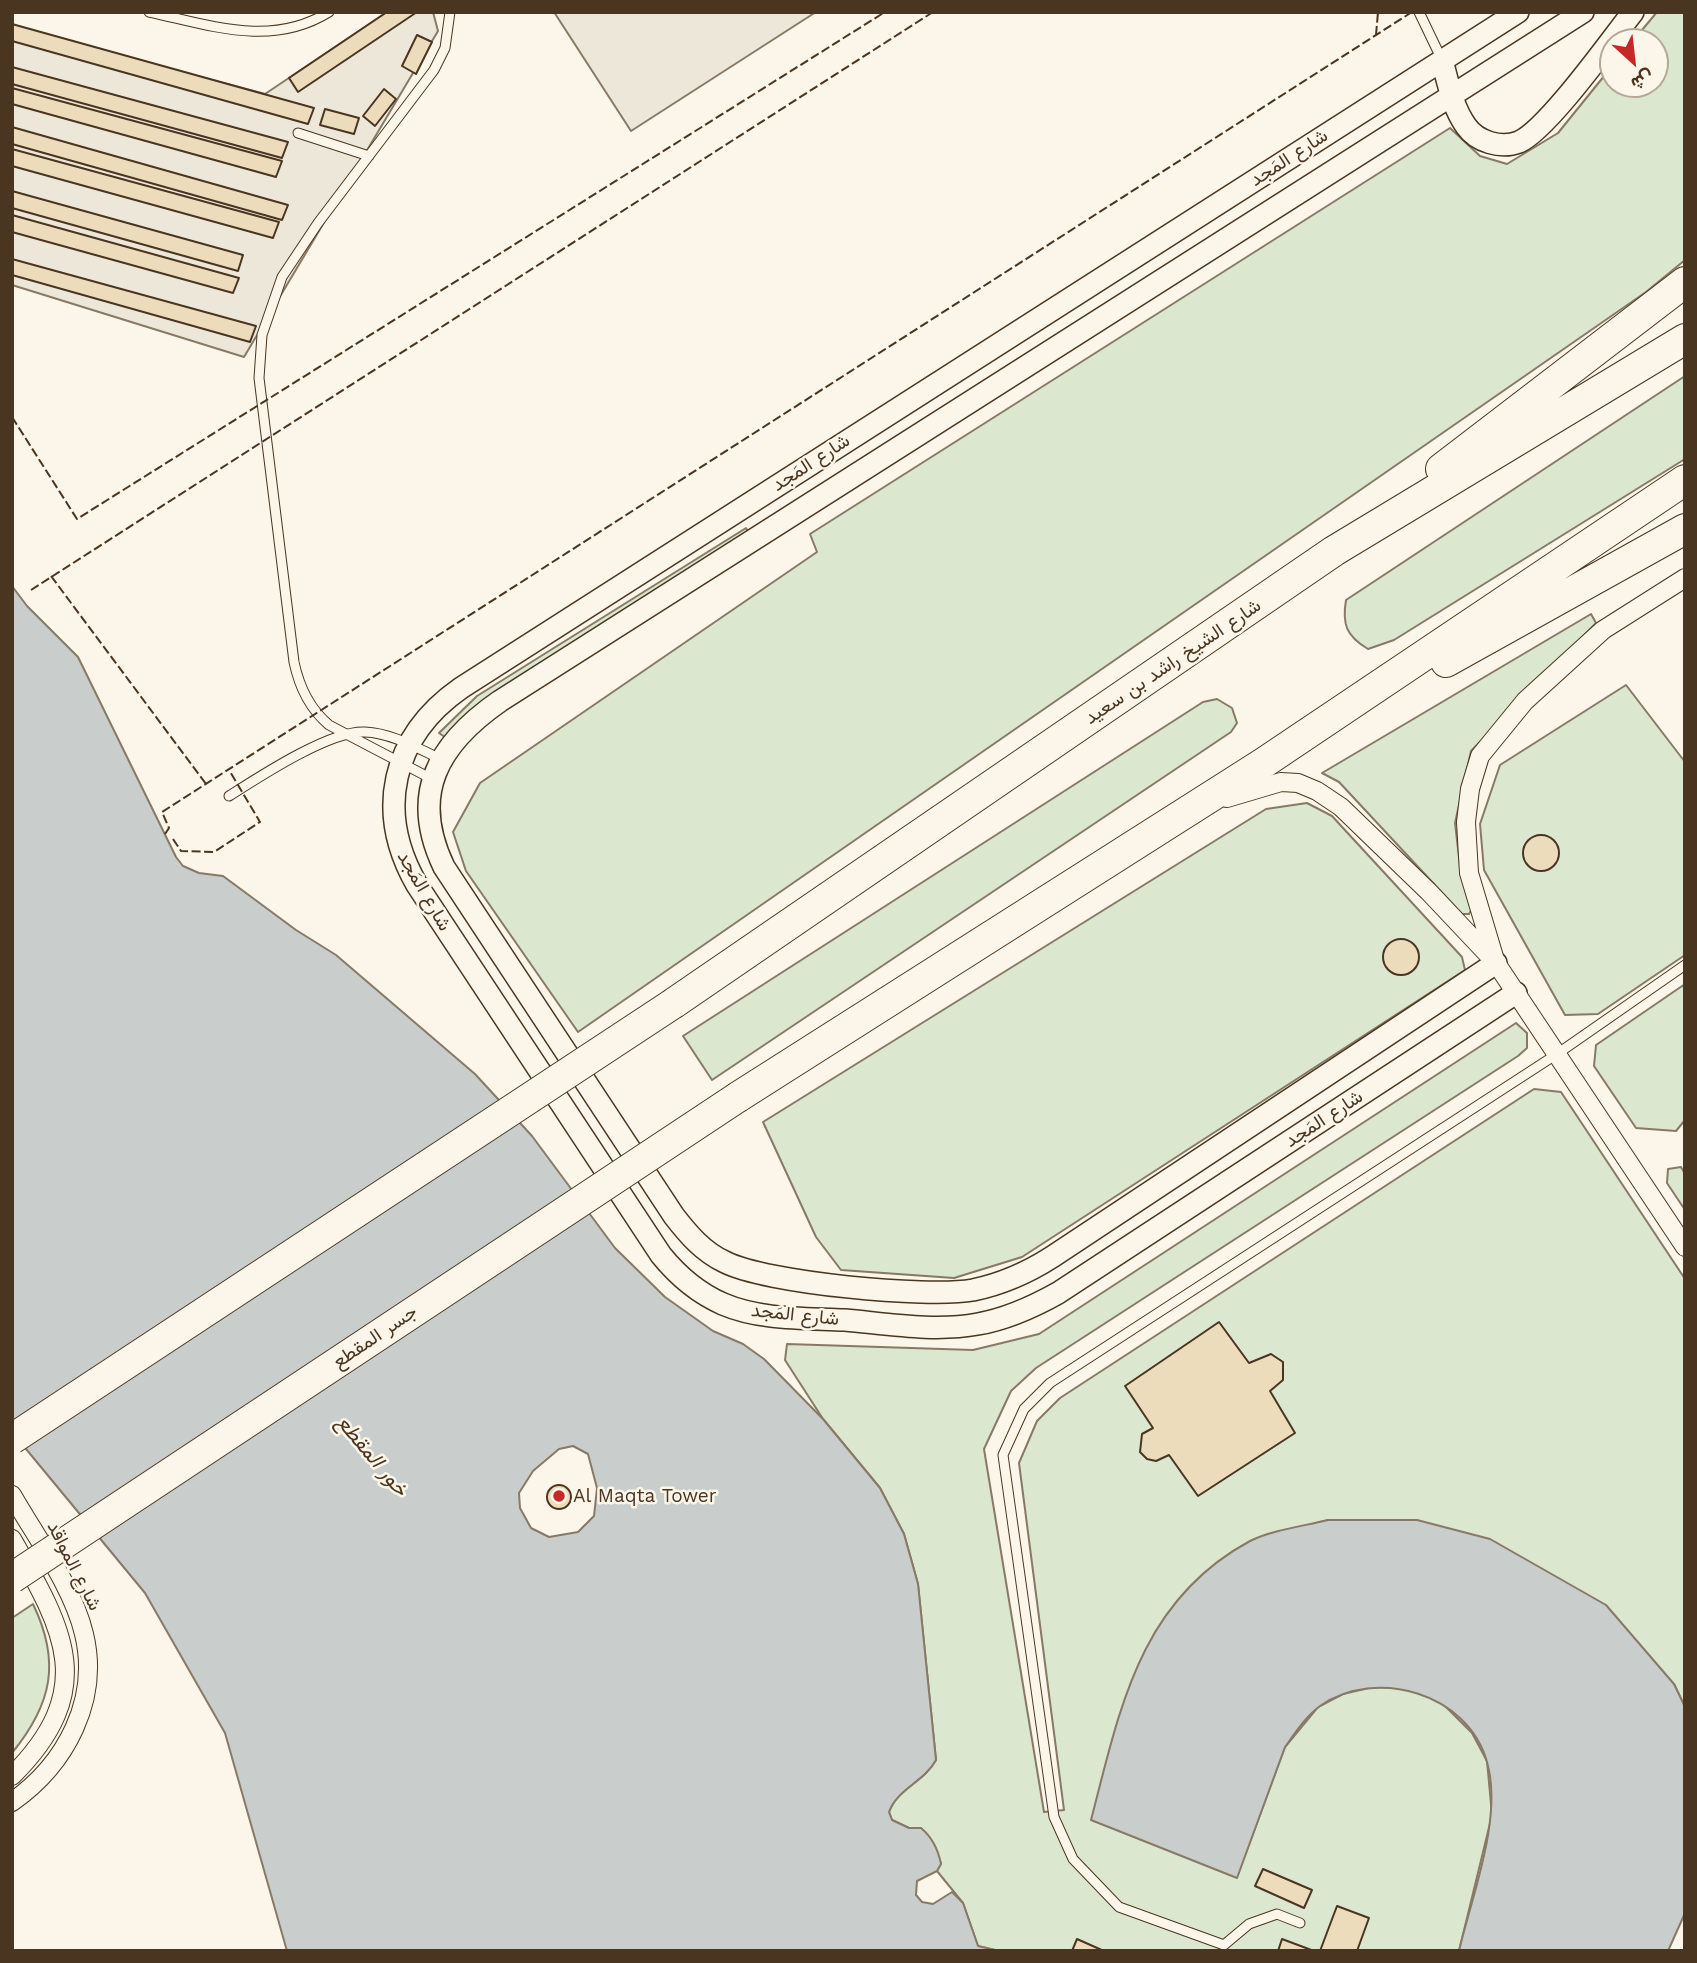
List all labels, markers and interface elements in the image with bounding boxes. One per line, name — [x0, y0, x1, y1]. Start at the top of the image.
north arrow — [1599, 28, 1669, 98]
text: ش — [1627, 65, 1658, 96]
street label: شارع المَجد — [1246, 124, 1332, 192]
street label: شارع المَجد — [768, 429, 854, 497]
street label: شارع الشيخ راشد بن سعيد — [1080, 594, 1266, 730]
street label: شارع المَجد — [392, 847, 456, 935]
street label: شارع المَجد — [1281, 1085, 1367, 1153]
street label: شارع المَجد — [750, 1299, 840, 1331]
street label: جسر المقطع — [328, 1300, 422, 1374]
water label: خور المقطع — [331, 1410, 413, 1502]
place label: Al Maqta Tower — [573, 1485, 717, 1507]
marker: Al Maqta Tower — [551, 1488, 567, 1504]
street label: شارع المواقد — [42, 1518, 106, 1614]

